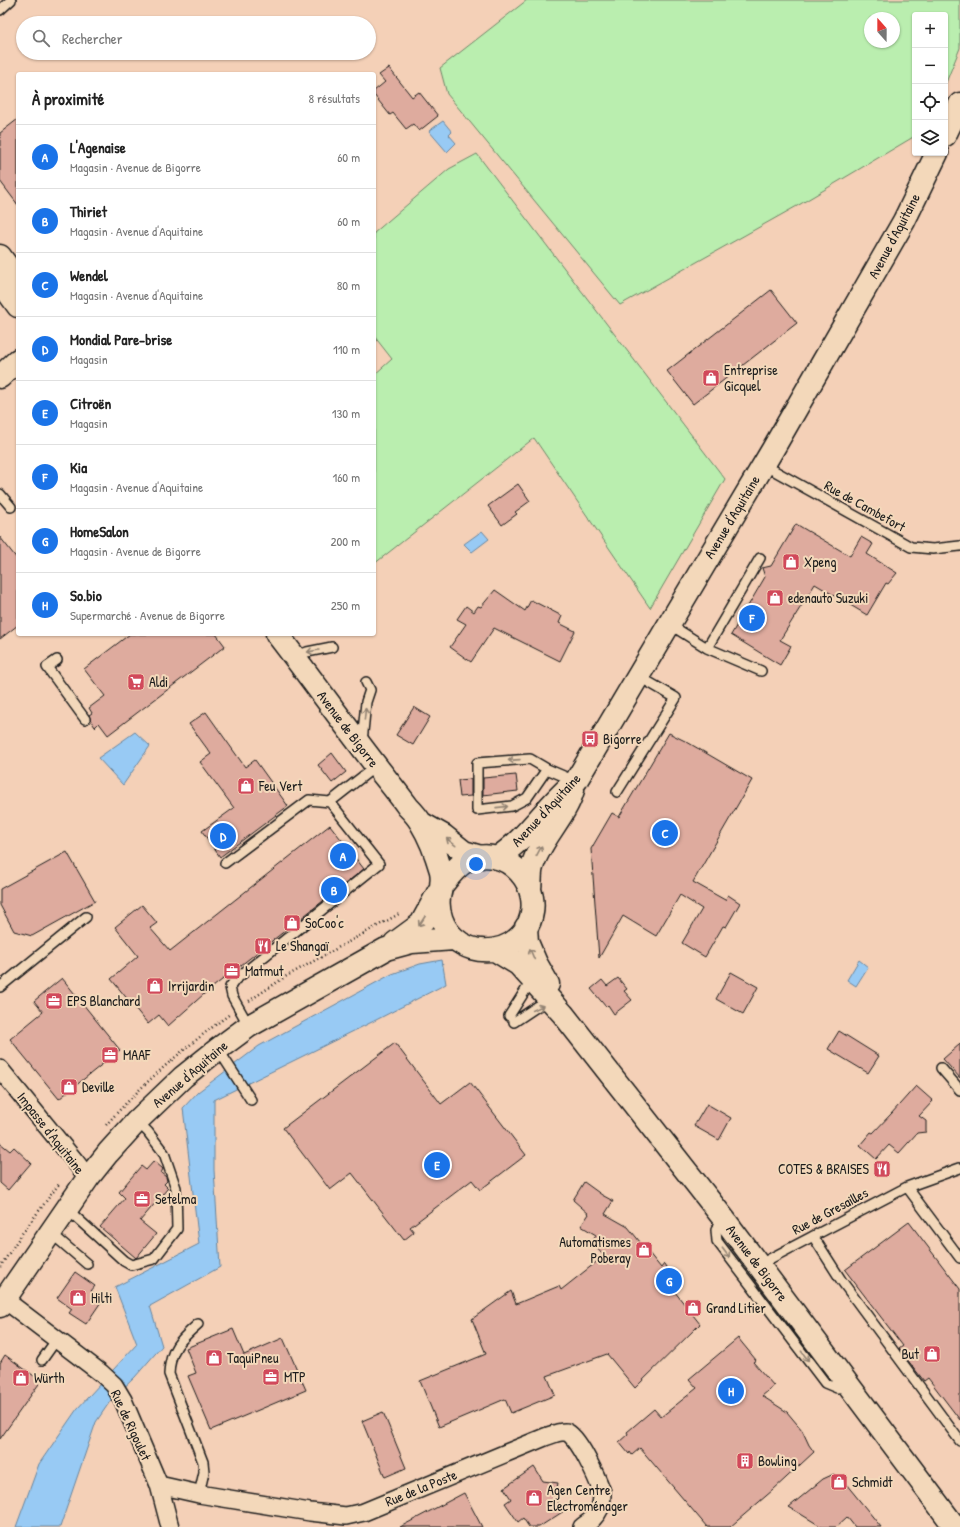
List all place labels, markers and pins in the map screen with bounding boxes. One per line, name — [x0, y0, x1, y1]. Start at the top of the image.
place label: Entreprise Gicquel — [724, 360, 778, 396]
shop icon: Entreprise Gicquel — [701, 368, 721, 388]
shop icon: Xpeng — [781, 552, 801, 572]
place label: Xpeng — [804, 552, 837, 572]
shop icon: edenauto Suzuki — [765, 588, 785, 608]
place label: edenauto Suzuki — [788, 588, 868, 607]
pin: F — [739, 603, 765, 633]
supermarket icon: Aldi — [126, 672, 146, 692]
place label: Aldi — [149, 672, 168, 691]
bus stop icon: Bigorre — [580, 729, 600, 749]
place label: Bigorre — [603, 729, 642, 749]
shop icon: Feu Vert — [236, 776, 256, 796]
place label: Feu Vert — [258, 776, 302, 795]
pin: C — [652, 818, 678, 848]
pin: D — [210, 821, 236, 851]
pin: A — [330, 841, 356, 871]
pin: B — [321, 875, 347, 905]
shop icon: SoCoo'c — [282, 913, 302, 933]
place label: SoCoo'c — [305, 913, 344, 932]
restaurant icon: Le Shangaï — [253, 936, 273, 956]
place label: Le Shangaï — [276, 936, 330, 956]
office icon: Matmut — [222, 961, 242, 981]
place label: Matmut — [245, 961, 284, 980]
shop icon: Irrijardin — [145, 976, 165, 996]
place label: Irrijardin — [168, 976, 214, 996]
office icon: EPS Blanchard — [44, 991, 64, 1011]
place label: EPS Blanchard — [67, 991, 140, 1010]
office icon: MAAF — [100, 1045, 120, 1065]
place label: MAAF — [123, 1045, 151, 1064]
shop icon: Deville — [59, 1077, 79, 1097]
place label: Deville — [82, 1077, 115, 1096]
pin: E — [424, 1150, 450, 1180]
place label: COTES & BRAISES — [778, 1159, 870, 1178]
restaurant icon: COTES & BRAISES — [872, 1159, 892, 1179]
office icon: Setelma — [132, 1189, 152, 1209]
place label: Setelma — [155, 1189, 197, 1208]
place label: Automatismes Poberay — [559, 1232, 631, 1268]
shop icon: Automatismes Poberay — [634, 1240, 654, 1260]
pin: G — [656, 1266, 682, 1296]
shop icon: Hilti — [68, 1288, 88, 1308]
place label: Hilti — [91, 1288, 112, 1307]
shop icon: Grand Litier — [683, 1298, 703, 1318]
place label: Grand Litier — [706, 1298, 766, 1317]
place label: But — [901, 1344, 919, 1363]
shop icon: But — [922, 1344, 942, 1364]
shop icon: TaquiPneu — [204, 1348, 224, 1368]
place label: TaquiPneu — [227, 1348, 279, 1368]
office icon: MTP — [261, 1367, 281, 1387]
place label: MTP — [284, 1367, 306, 1386]
shop icon: Würth — [11, 1368, 31, 1388]
place label: Würth — [34, 1368, 64, 1387]
pin: H — [718, 1376, 744, 1406]
building icon: Bowling — [735, 1451, 755, 1471]
place label: Bowling — [758, 1451, 797, 1471]
shop icon: Schmidt — [829, 1472, 849, 1492]
place label: Schmidt — [852, 1472, 893, 1491]
place label: Agen Centre Electroménager — [547, 1480, 628, 1516]
shop icon: Agen Centre Electroménager — [524, 1488, 544, 1508]

